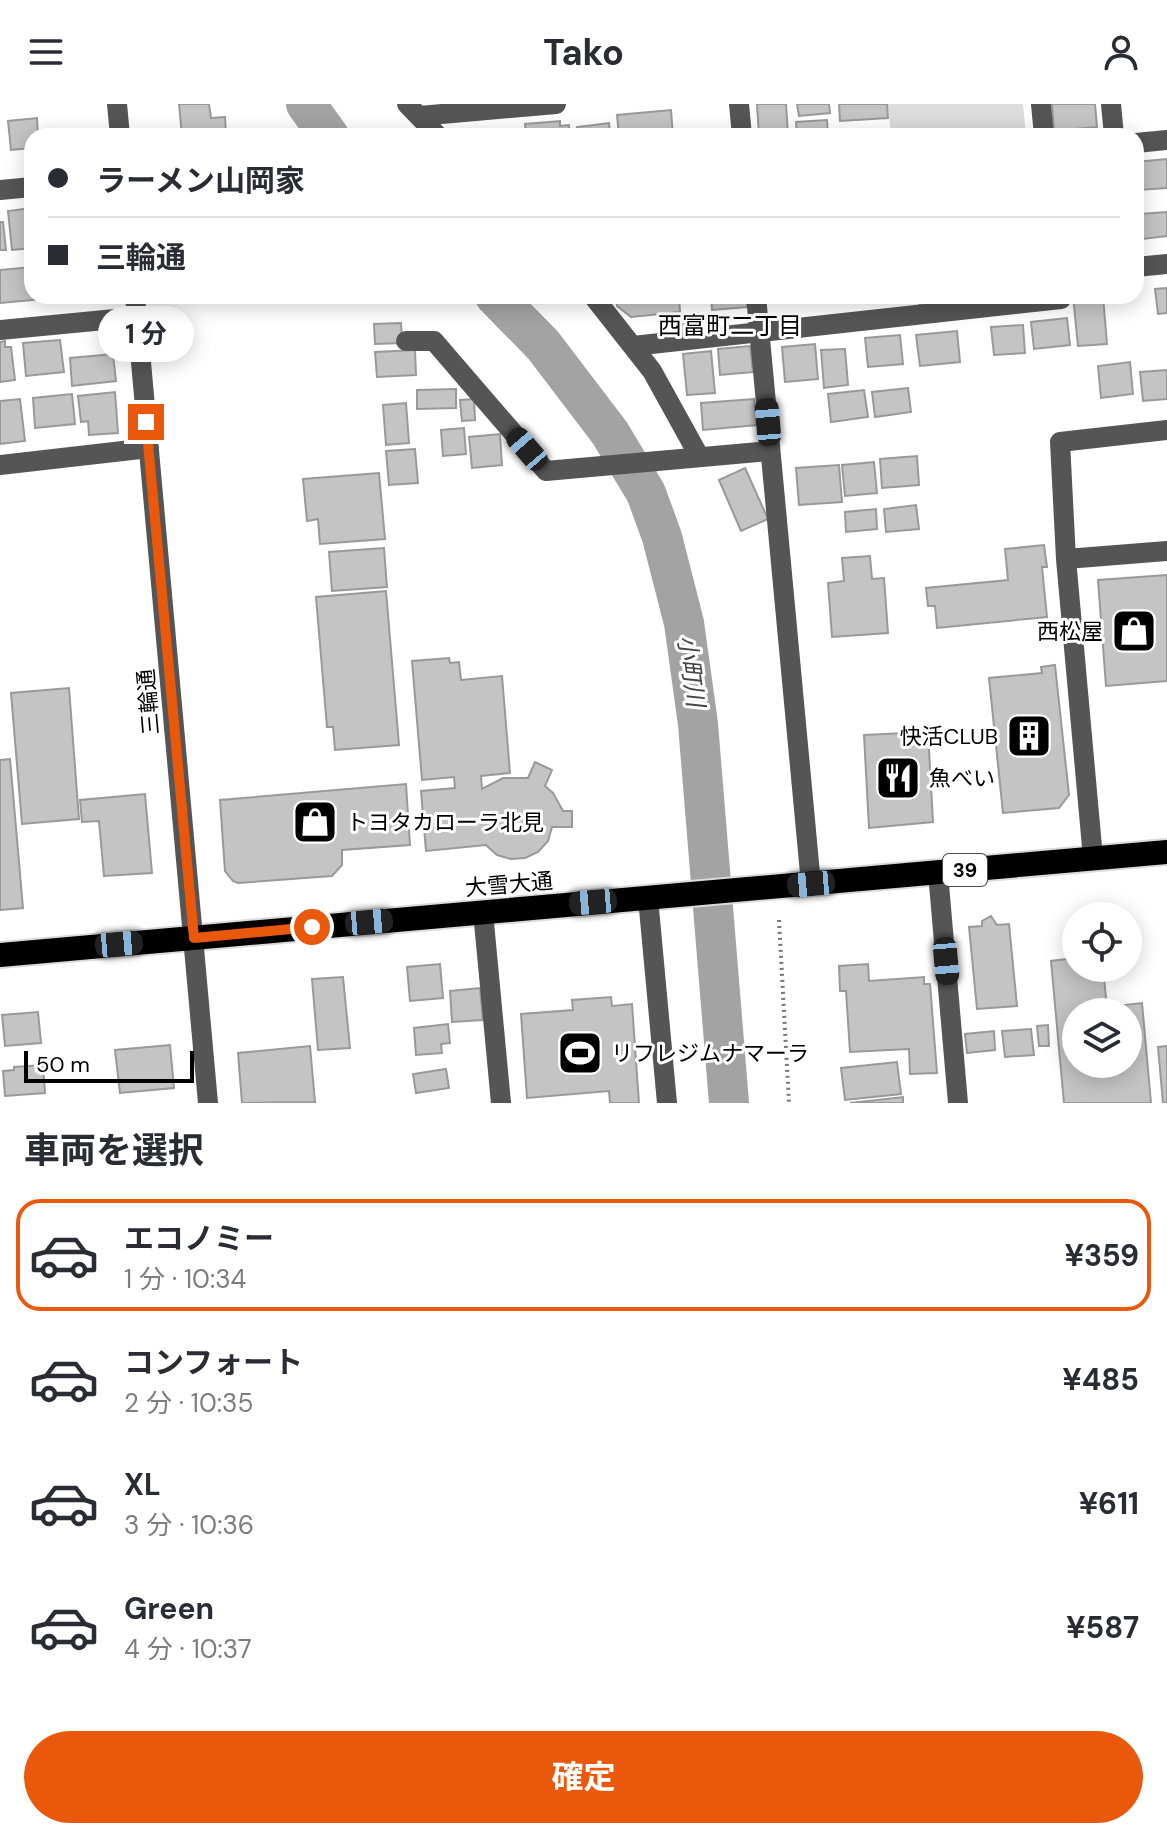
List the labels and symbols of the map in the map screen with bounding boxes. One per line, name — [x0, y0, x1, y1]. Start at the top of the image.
callout: 1 分 — [98, 306, 194, 362]
district label: 西富町二丁目 — [658, 310, 802, 341]
car — [754, 397, 782, 447]
route end — [128, 404, 164, 440]
car — [502, 423, 552, 475]
shop icon: 西松屋 — [1110, 607, 1158, 655]
place label: 西松屋 — [1037, 617, 1103, 646]
water label: 小町川 — [671, 633, 712, 712]
street label: 三輪通 — [131, 668, 166, 736]
building icon: 快活CLUB — [1005, 712, 1053, 760]
place label: 快活CLUB — [900, 722, 998, 751]
restaurant icon: 魚べい — [874, 754, 922, 802]
place label: 魚べい — [929, 764, 995, 793]
shop icon: トヨタカローラ北見 — [291, 798, 339, 846]
place label: トヨタカローラ北見 — [346, 808, 544, 837]
road number: 39 — [943, 854, 987, 886]
street label: 大雪大通 — [464, 866, 554, 903]
car — [786, 870, 836, 898]
car — [568, 888, 618, 916]
car — [344, 908, 394, 936]
route start — [294, 909, 330, 945]
car — [94, 930, 144, 958]
car — [932, 936, 960, 986]
sports icon: リフレジムナマーラ — [556, 1029, 604, 1077]
place label: リフレジムナマーラ — [611, 1039, 809, 1068]
scale bar — [24, 1047, 194, 1083]

